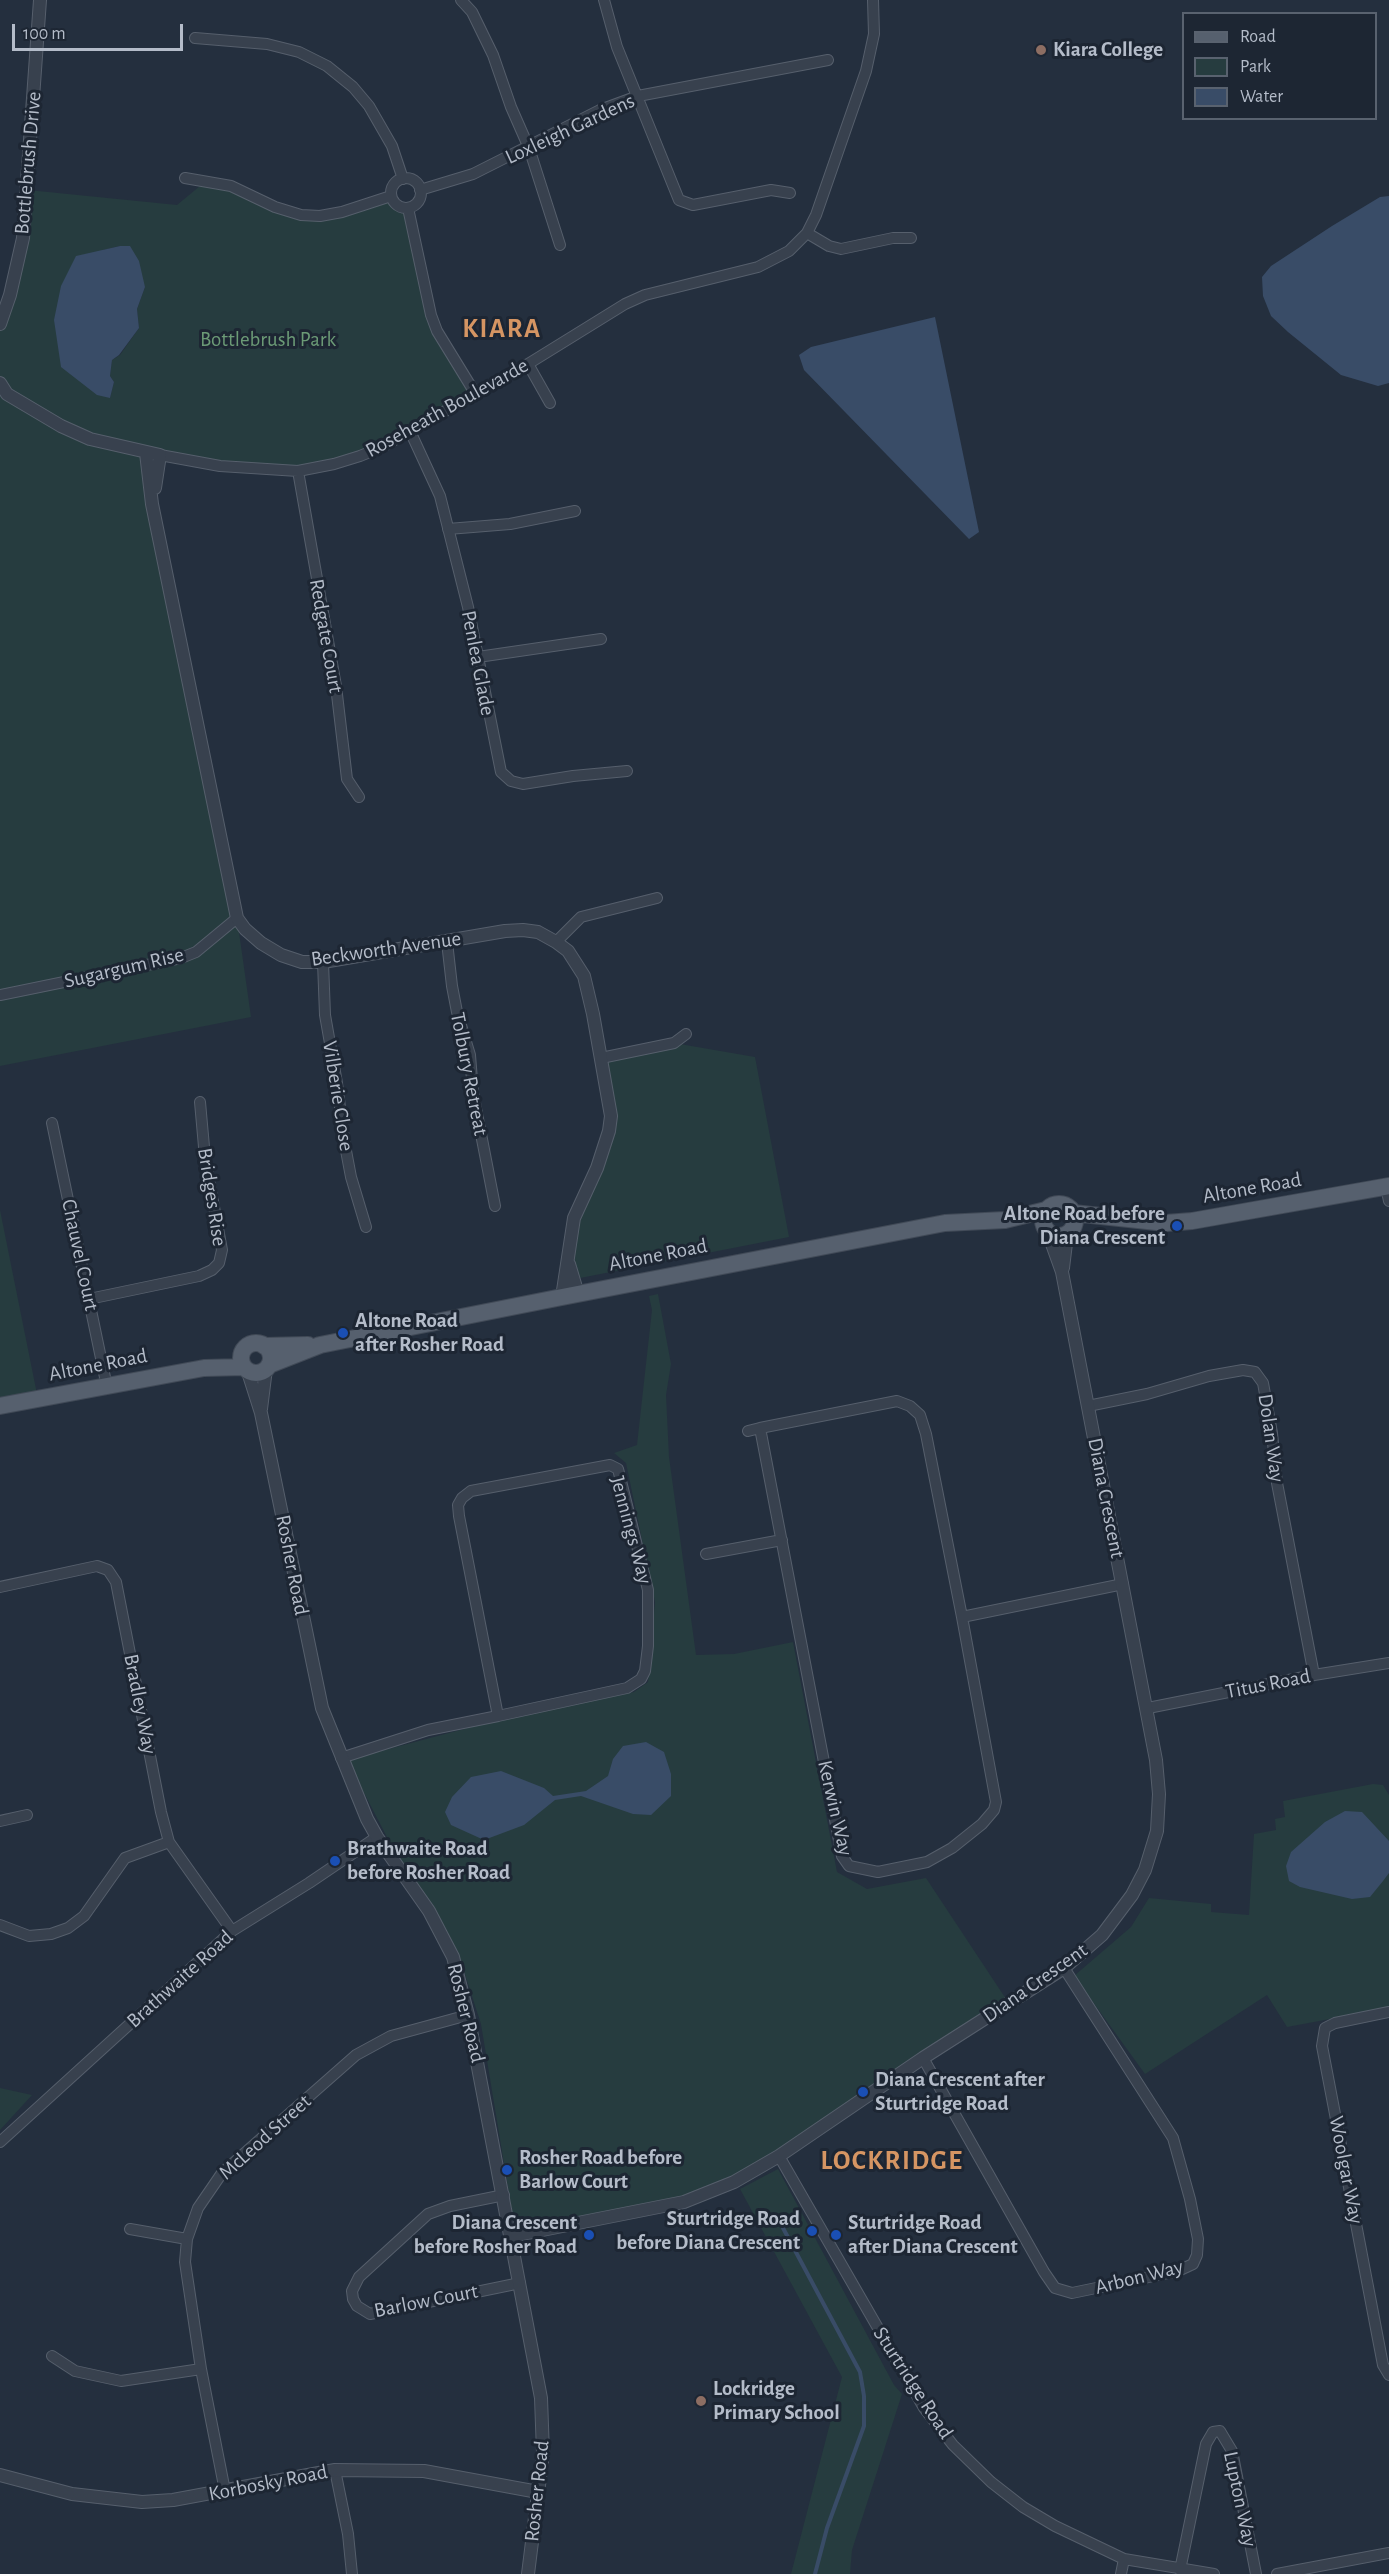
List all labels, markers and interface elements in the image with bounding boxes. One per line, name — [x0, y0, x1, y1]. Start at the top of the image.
scale bar — [15, 12, 186, 50]
legend — [1182, 12, 1377, 120]
text: 100 m — [23, 25, 66, 43]
text: Road — [1240, 28, 1276, 46]
place label: Kiara College — [1053, 37, 1163, 63]
marker: Kiara College — [1034, 43, 1048, 57]
text: Park — [1240, 58, 1271, 76]
street label: Loxleigh Gardens — [501, 88, 639, 170]
text: Water — [1240, 88, 1283, 106]
street label: Bottlebrush Drive — [9, 90, 47, 236]
district label: KIARA — [462, 313, 542, 345]
park label: Bottlebrush Park — [200, 327, 336, 353]
street label: Roseheath Boulevarde — [361, 353, 533, 463]
street label: Redgate Court — [304, 577, 348, 695]
street label: Penlea Glade — [455, 608, 501, 718]
street label: Beckworth Avenue — [309, 926, 463, 972]
street label: Sugargum Rise — [62, 942, 186, 994]
street label: Tolbury Retreat — [445, 1010, 493, 1138]
street label: Vilberie Close — [317, 1039, 359, 1153]
street label: Bridges Rise — [192, 1146, 232, 1248]
street label: Altone Road — [1201, 1167, 1303, 1209]
street label: Chauvel Court — [56, 1197, 104, 1313]
place label: Altone Road before Diana Crescent — [1004, 1201, 1165, 1251]
marker: Altone Road before Diana Crescent — [1170, 1219, 1184, 1233]
street label: Altone Road — [607, 1233, 709, 1277]
place label: Altone Road after Rosher Road — [355, 1308, 504, 1358]
marker: Altone Road after Rosher Road — [336, 1326, 350, 1340]
street label: Altone Road — [47, 1343, 149, 1387]
street label: Dolan Way — [1252, 1392, 1290, 1484]
street label: Diana Crescent — [1082, 1436, 1130, 1560]
street label: Jennings Way — [605, 1473, 657, 1587]
street label: Rosher Road — [270, 1513, 314, 1617]
street label: Bradley Way — [118, 1652, 162, 1756]
street label: Titus Road — [1223, 1663, 1313, 1705]
street label: Kerwin Way — [812, 1758, 858, 1858]
place label: Brathwaite Road before Rosher Road — [347, 1836, 510, 1886]
marker: Brathwaite Road before Rosher Road — [328, 1854, 342, 1868]
street label: Brathwaite Road — [122, 1925, 238, 2033]
street label: Diana Crescent — [978, 1938, 1092, 2028]
street label: Rosher Road — [441, 1961, 491, 2065]
place label: Diana Crescent after Sturtridge Road — [875, 2067, 1045, 2117]
marker: Diana Crescent after Sturtridge Road — [856, 2085, 870, 2099]
street label: McLeod Street — [214, 2089, 316, 2185]
street label: Woolgar Way — [1323, 2114, 1369, 2226]
place label: Rosher Road before Barlow Court — [519, 2145, 682, 2195]
district label: LOCKRIDGE — [821, 2145, 963, 2177]
marker: Rosher Road before Barlow Court — [500, 2163, 514, 2177]
place label: Sturtridge Road before Diana Crescent — [616, 2206, 800, 2256]
place label: Diana Crescent before Rosher Road — [414, 2210, 577, 2260]
place label: Sturtridge Road after Diana Crescent — [848, 2210, 1018, 2260]
marker: Sturtridge Road before Diana Crescent — [805, 2224, 819, 2238]
marker: Diana Crescent before Rosher Road — [582, 2228, 596, 2242]
marker: Sturtridge Road after Diana Crescent — [829, 2228, 843, 2242]
street label: Arbon Way — [1092, 2254, 1186, 2300]
street label: Barlow Court — [372, 2279, 480, 2323]
street label: Sturtridge Road — [867, 2322, 959, 2444]
place label: Lockridge Primary School — [713, 2376, 840, 2426]
marker: Lockridge Primary School — [694, 2394, 708, 2408]
street label: Rosher Road — [519, 2439, 555, 2543]
street label: Lupton Way — [1218, 2449, 1262, 2549]
street label: Korbosky Road — [206, 2459, 330, 2507]

